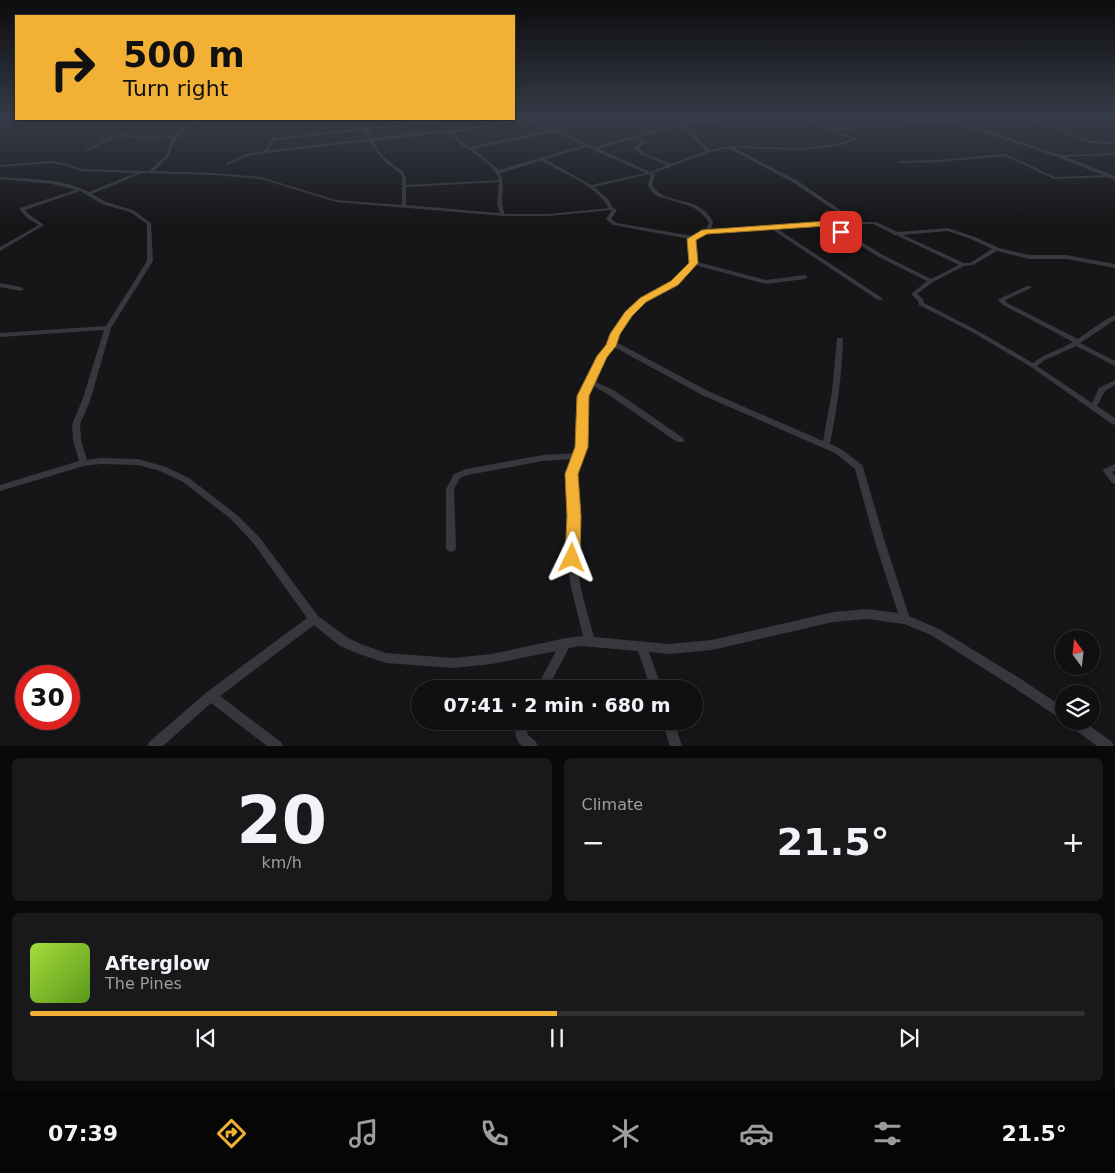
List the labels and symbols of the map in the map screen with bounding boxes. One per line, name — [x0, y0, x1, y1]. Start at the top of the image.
pin — [820, 211, 862, 253]
position arrow — [545, 531, 597, 583]
north arrow — [1055, 630, 1100, 675]
speed limit sign: 30 — [15, 665, 80, 730]

